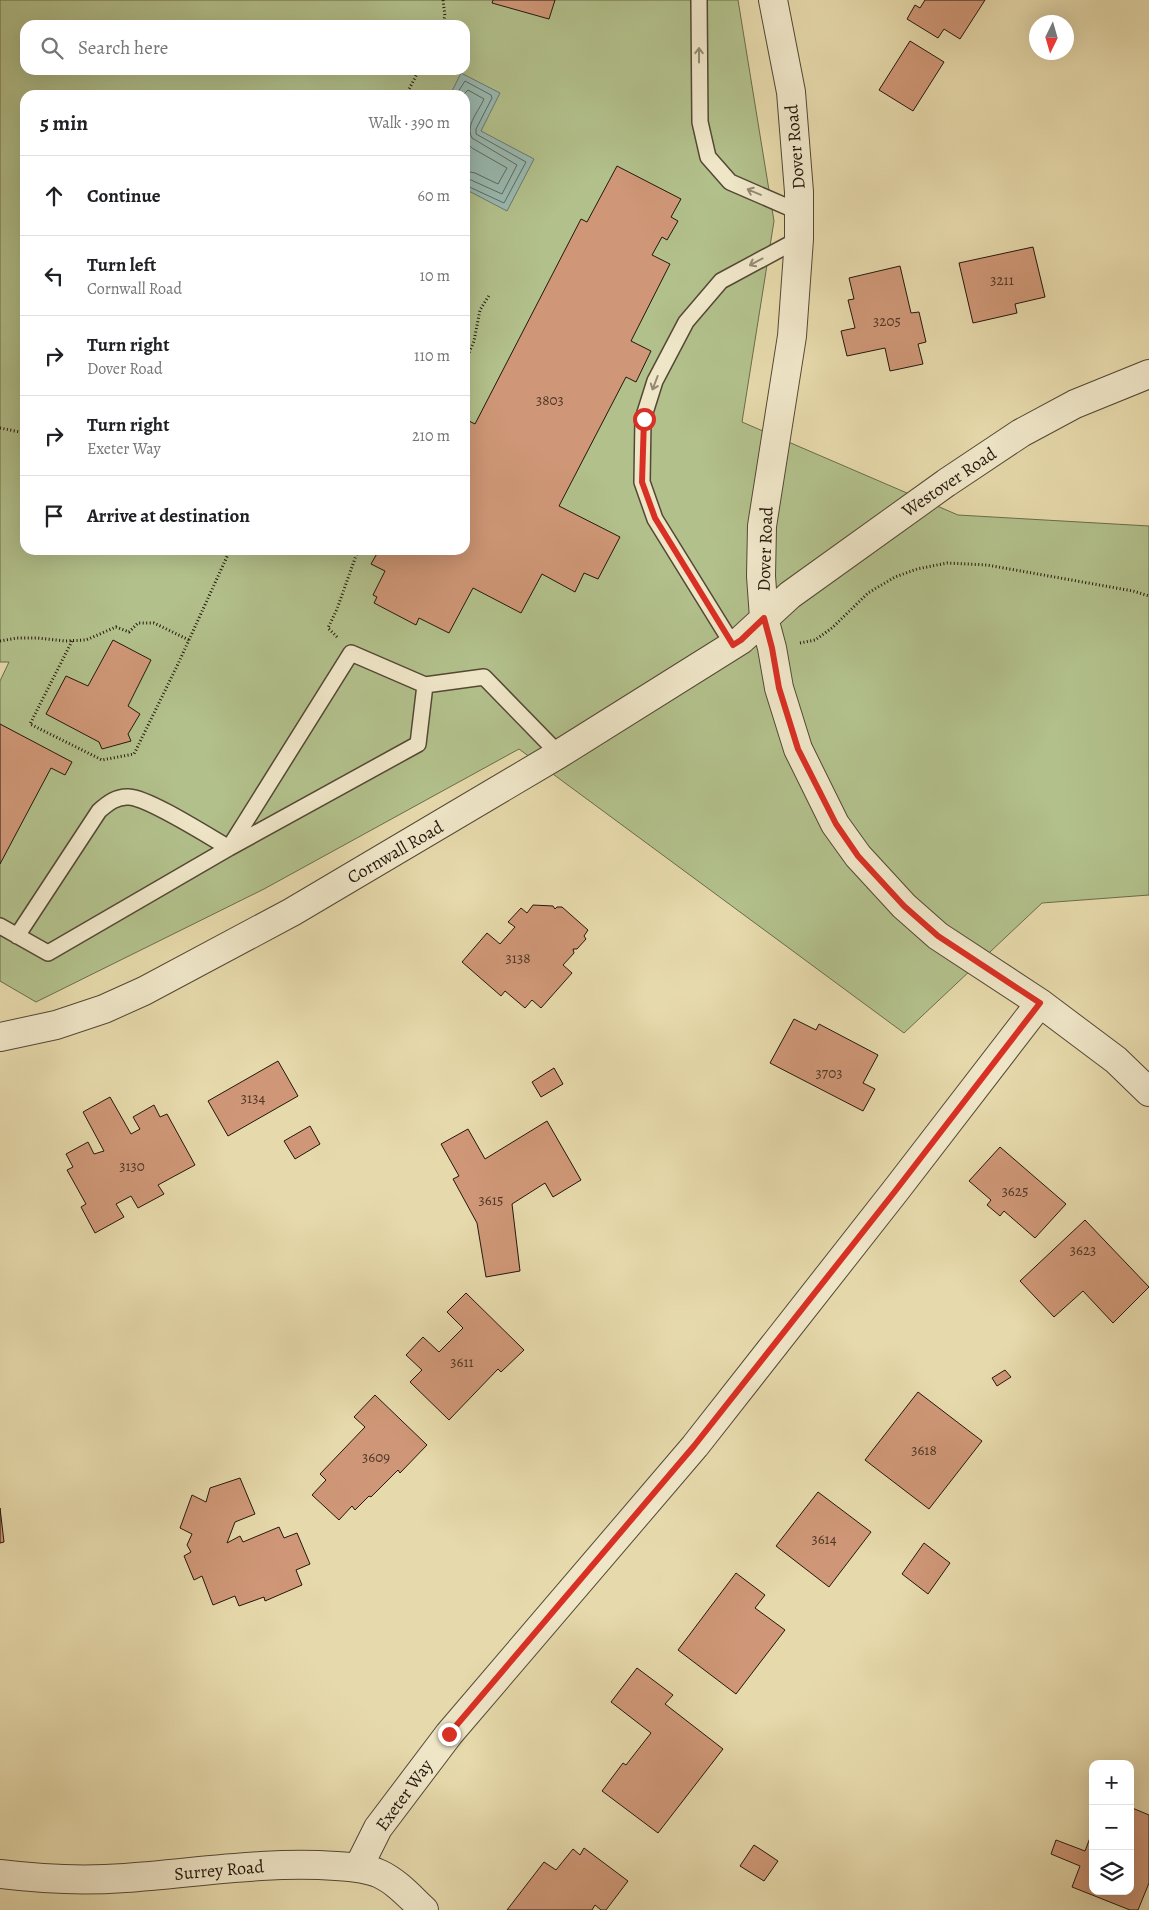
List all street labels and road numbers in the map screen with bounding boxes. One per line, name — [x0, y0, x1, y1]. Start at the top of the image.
street label: Dover Road — [779, 103, 811, 190]
street label: Westover Road — [896, 441, 1001, 523]
street label: Dover Road — [752, 506, 778, 592]
street label: Cornwall Road — [343, 815, 448, 889]
street label: Exeter Way — [370, 1754, 439, 1836]
street label: Surrey Road — [173, 1854, 265, 1886]

